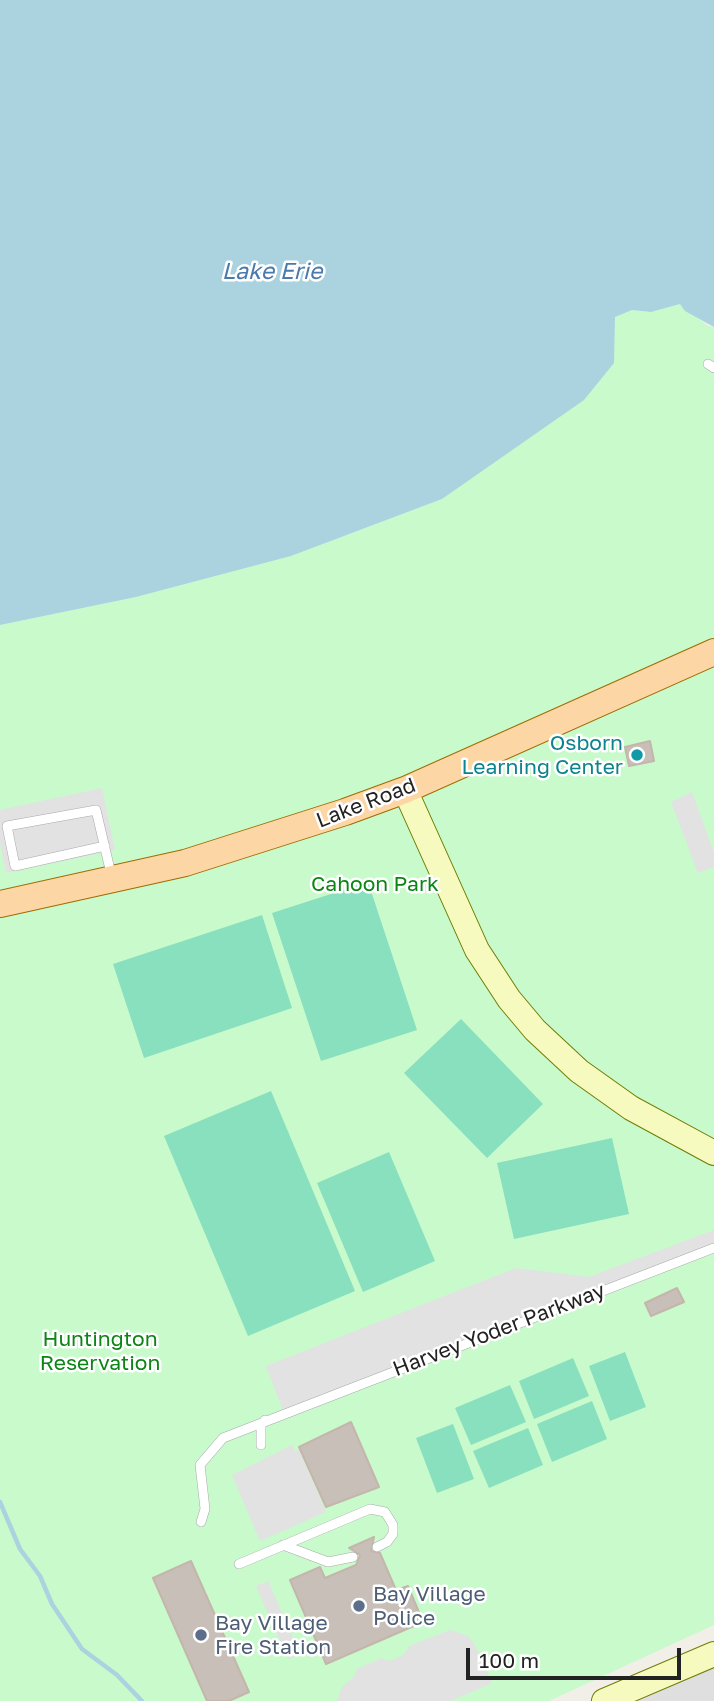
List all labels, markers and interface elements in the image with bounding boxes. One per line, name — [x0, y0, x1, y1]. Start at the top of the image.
water label: Lake Erie — [222, 258, 322, 286]
place label: Osborn Learning Center — [461, 730, 623, 780]
marker: Osborn Learning Center — [629, 747, 645, 763]
street label: Lake Road — [313, 773, 419, 833]
park label: Cahoon Park — [311, 871, 439, 897]
street label: Harvey Yoder Parkway — [389, 1278, 609, 1382]
park label: Huntington Reservation — [40, 1326, 160, 1376]
place label: Bay Village Police — [373, 1581, 486, 1631]
marker: Bay Village Police — [351, 1598, 367, 1614]
place label: Bay Village Fire Station — [215, 1610, 331, 1660]
marker: Bay Village Fire Station — [193, 1627, 209, 1643]
scale bar — [469, 1634, 684, 1678]
text: 100 m — [479, 1647, 539, 1673]

